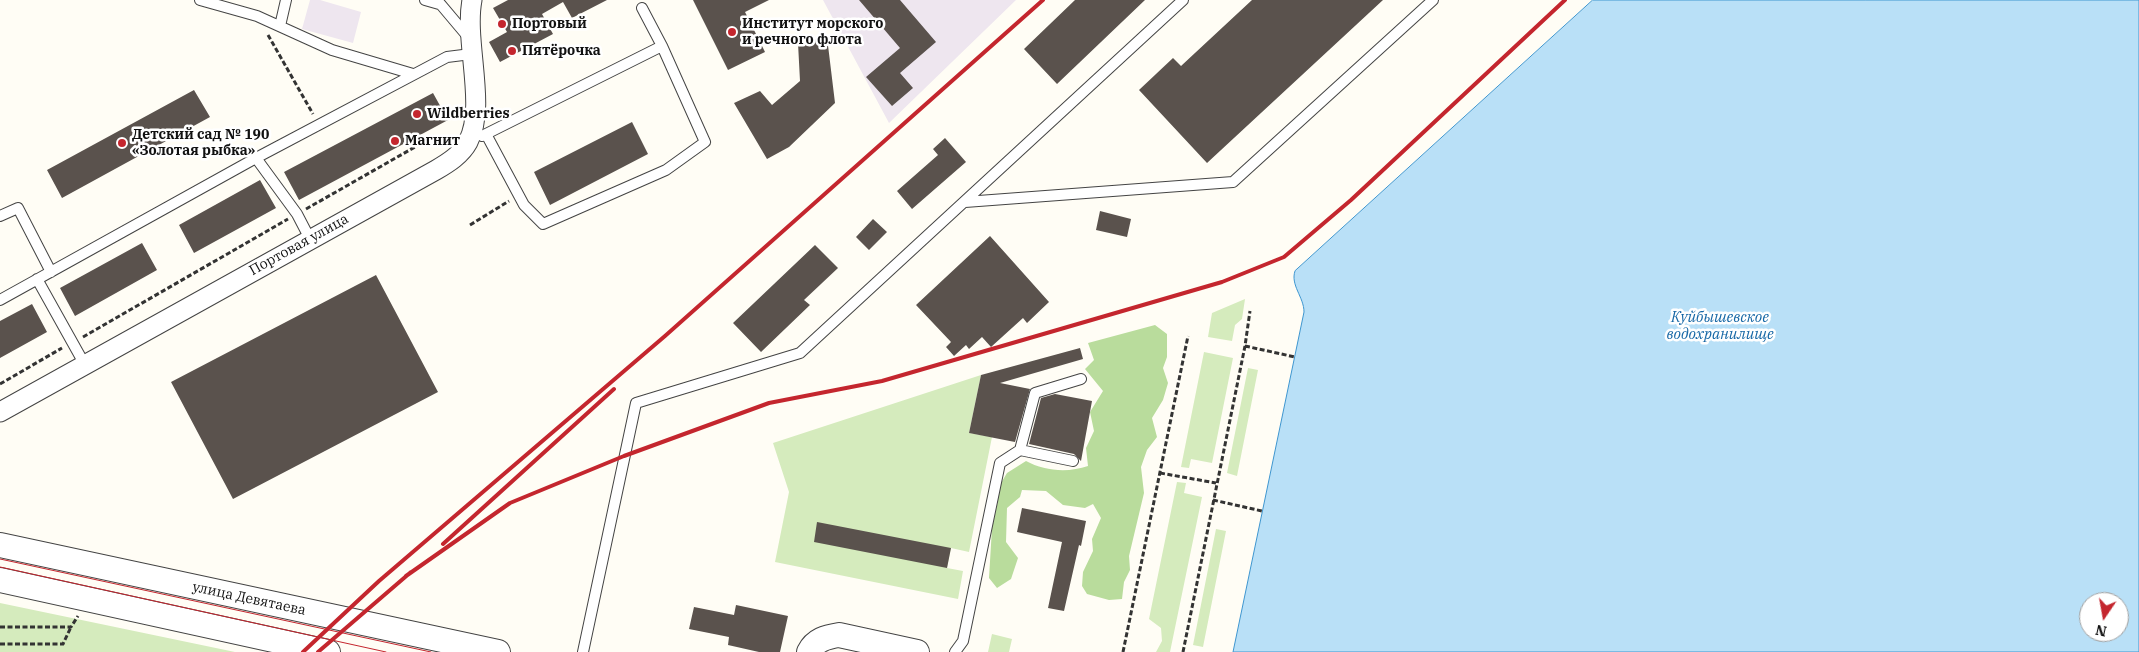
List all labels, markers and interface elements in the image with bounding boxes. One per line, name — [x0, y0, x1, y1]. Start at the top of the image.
place label: Портовый — [512, 16, 587, 32]
place label: Институт морского и речного флота — [742, 16, 883, 48]
marker: Портовый — [496, 18, 508, 30]
marker: Институт морского и речного флота — [726, 26, 738, 38]
place label: Пятёрочка — [522, 43, 601, 59]
marker: Пятёрочка — [506, 45, 518, 57]
place label: Wildberries — [427, 106, 510, 122]
marker: Wildberries — [411, 108, 423, 120]
place label: Детский сад № 190 «Золотая рыбка» — [132, 127, 269, 160]
place label: Магнит — [405, 133, 460, 149]
marker: Магнит — [389, 135, 401, 147]
marker: Детский сад № 190 «Золотая рыбка» — [116, 137, 128, 149]
street label: Портовая улица — [246, 211, 352, 279]
water label: Куйбышевское водохранилище — [1666, 309, 1774, 344]
street label: улица Девятаева — [191, 579, 307, 619]
north arrow — [2079, 592, 2129, 642]
text: N — [2094, 621, 2108, 641]

